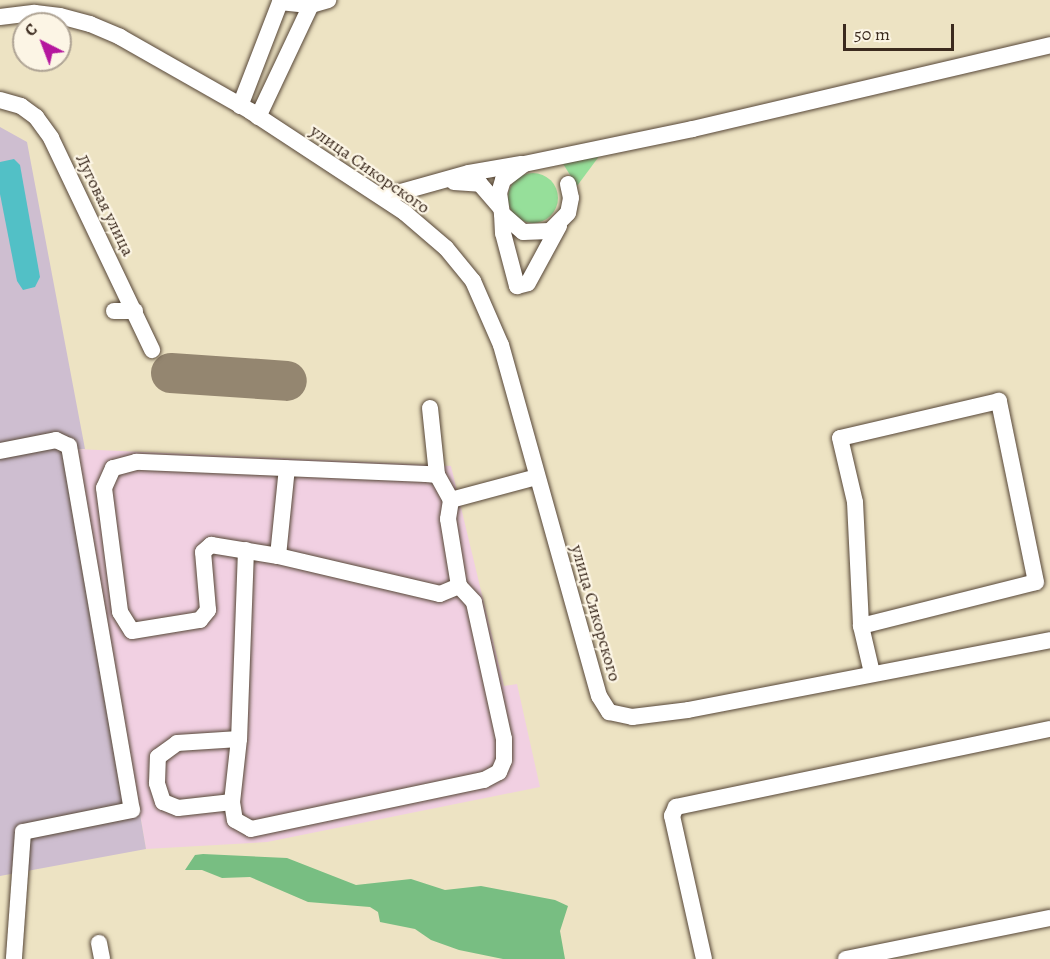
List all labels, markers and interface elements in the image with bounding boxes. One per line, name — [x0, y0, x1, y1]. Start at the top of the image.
north arrow — [12, 12, 72, 72]
scale bar — [846, 12, 957, 50]
text: С — [20, 19, 42, 42]
text: 50 m — [854, 22, 890, 46]
street label: улица Сикорского — [306, 120, 434, 218]
street label: Луговая улица — [71, 150, 139, 260]
street label: улица Сикорского — [566, 542, 626, 684]

